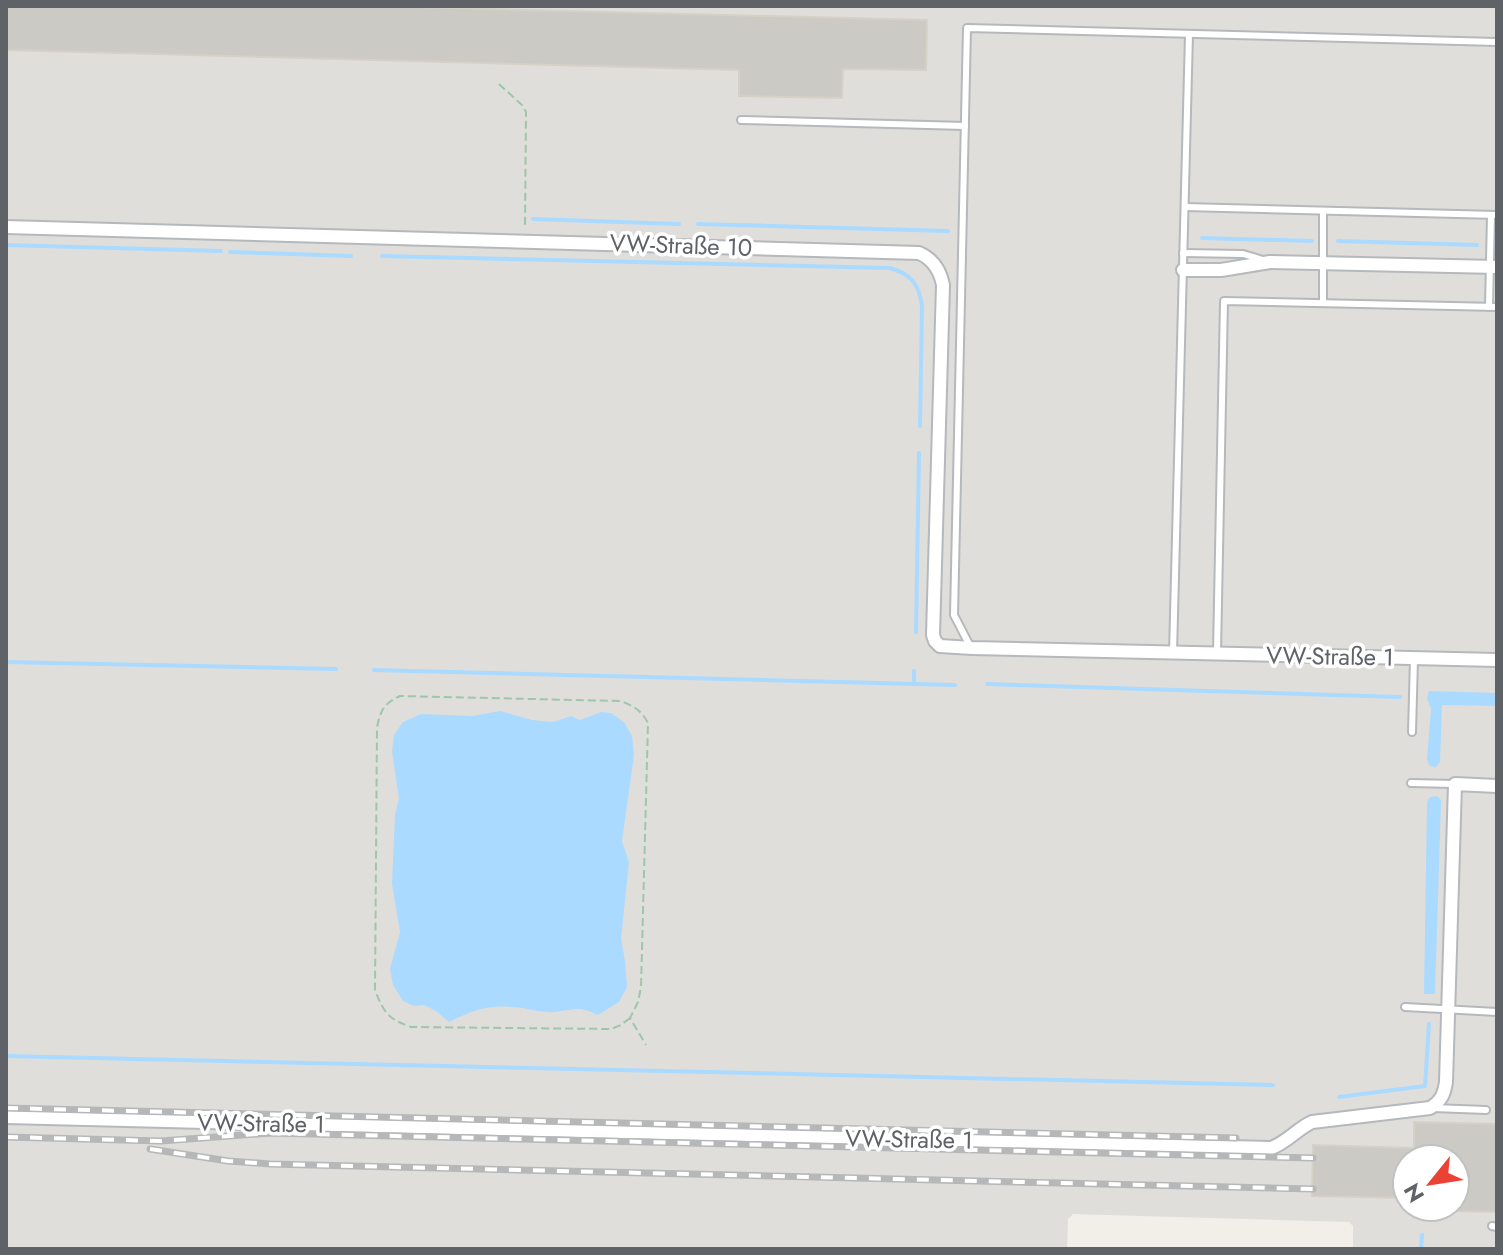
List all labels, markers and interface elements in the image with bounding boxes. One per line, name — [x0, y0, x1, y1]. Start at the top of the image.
street label: VW-Straße 10 — [609, 225, 753, 265]
street label: VW-Straße 1 — [1266, 637, 1394, 675]
street label: VW-Straße 1 — [197, 1104, 325, 1142]
street label: VW-Straße 1 — [845, 1120, 973, 1158]
north arrow — [1391, 1143, 1471, 1223]
text: N — [1395, 1177, 1432, 1209]

